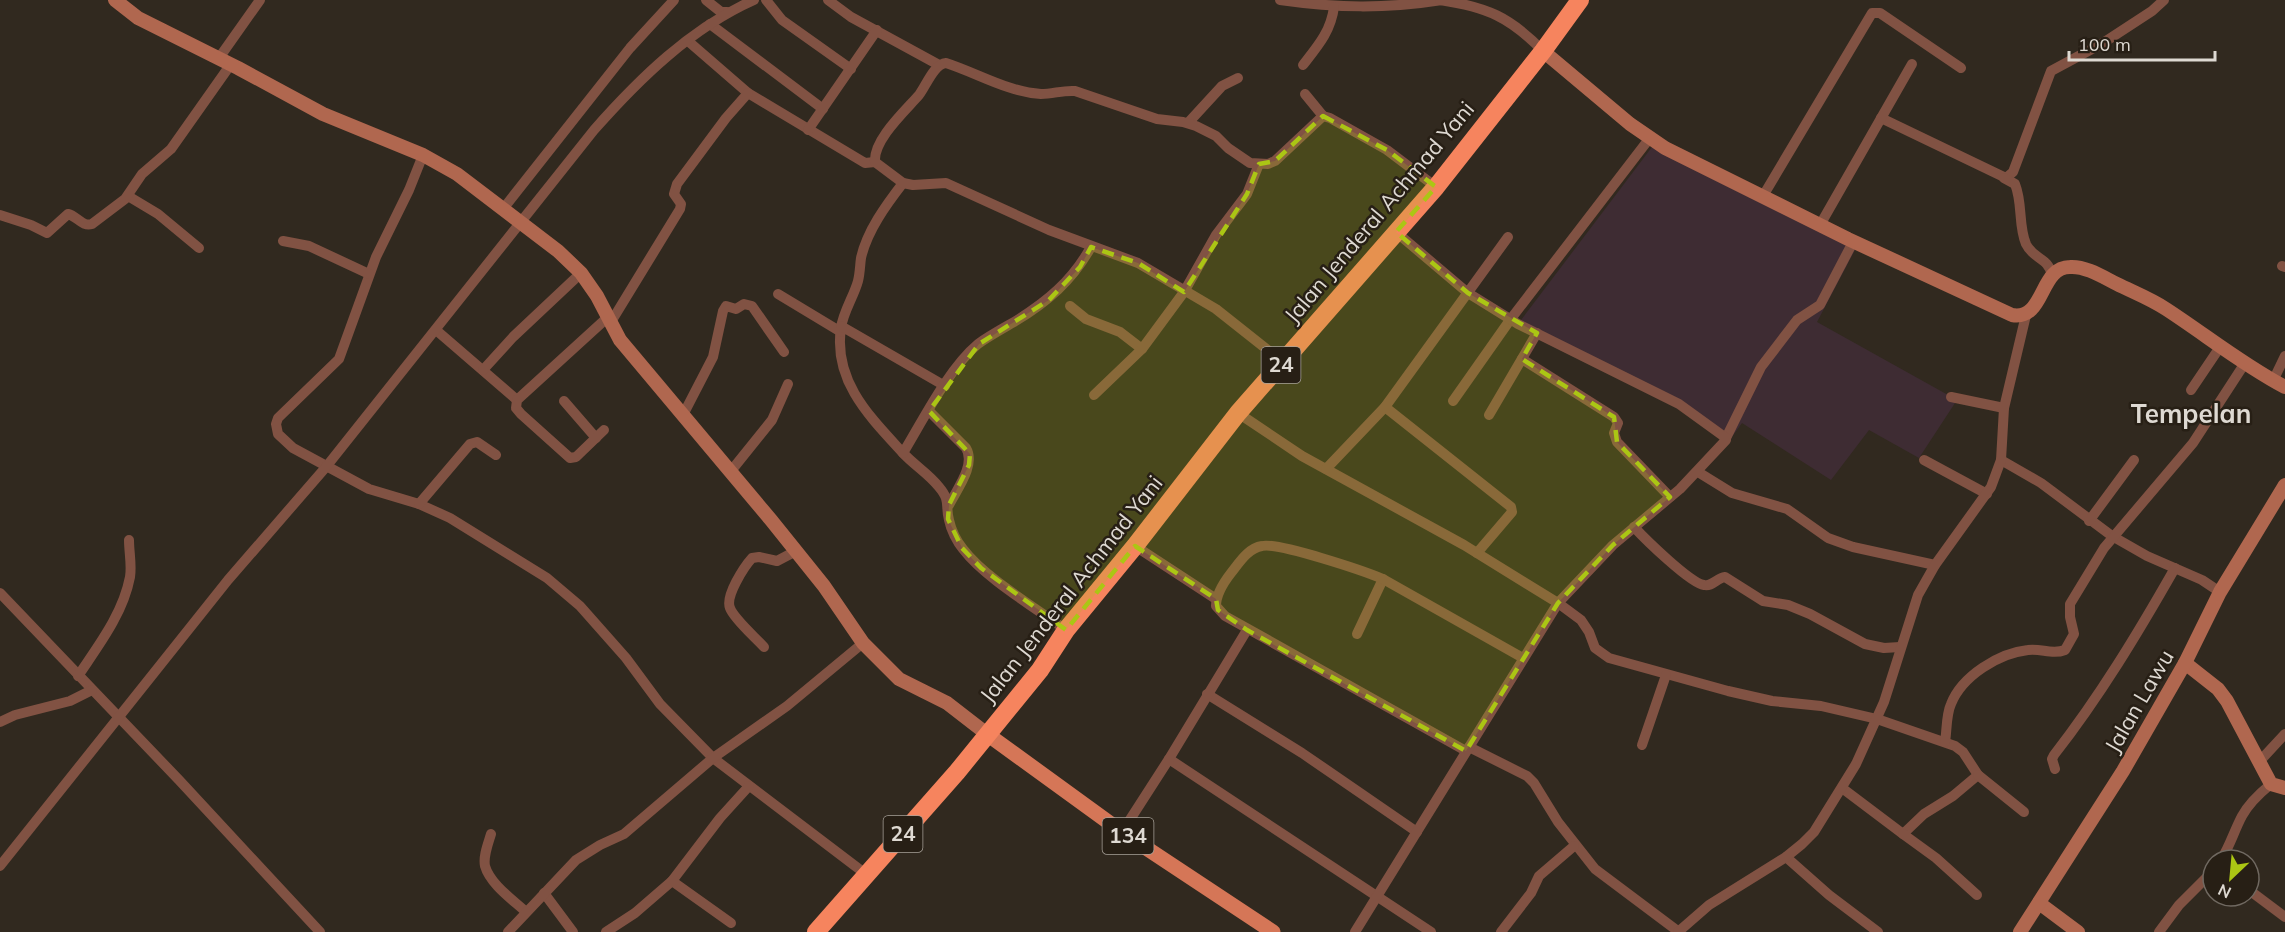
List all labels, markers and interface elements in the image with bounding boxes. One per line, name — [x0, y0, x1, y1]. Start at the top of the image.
scale bar — [2069, 24, 2214, 62]
text: 100 m — [2078, 33, 2131, 56]
street label: Jalan Jenderal Achmad Yani — [1278, 95, 1480, 329]
road number: 24 — [1262, 347, 1300, 383]
district label: Tempelan — [2131, 397, 2251, 430]
street label: Jalan Jenderal Achmad Yani — [973, 470, 1169, 708]
street label: Jalan Lawu — [2098, 644, 2180, 758]
road number: 24 — [884, 816, 922, 852]
road number: 134 — [1102, 818, 1154, 854]
north arrow — [2201, 848, 2261, 908]
text: N — [2215, 880, 2234, 903]

